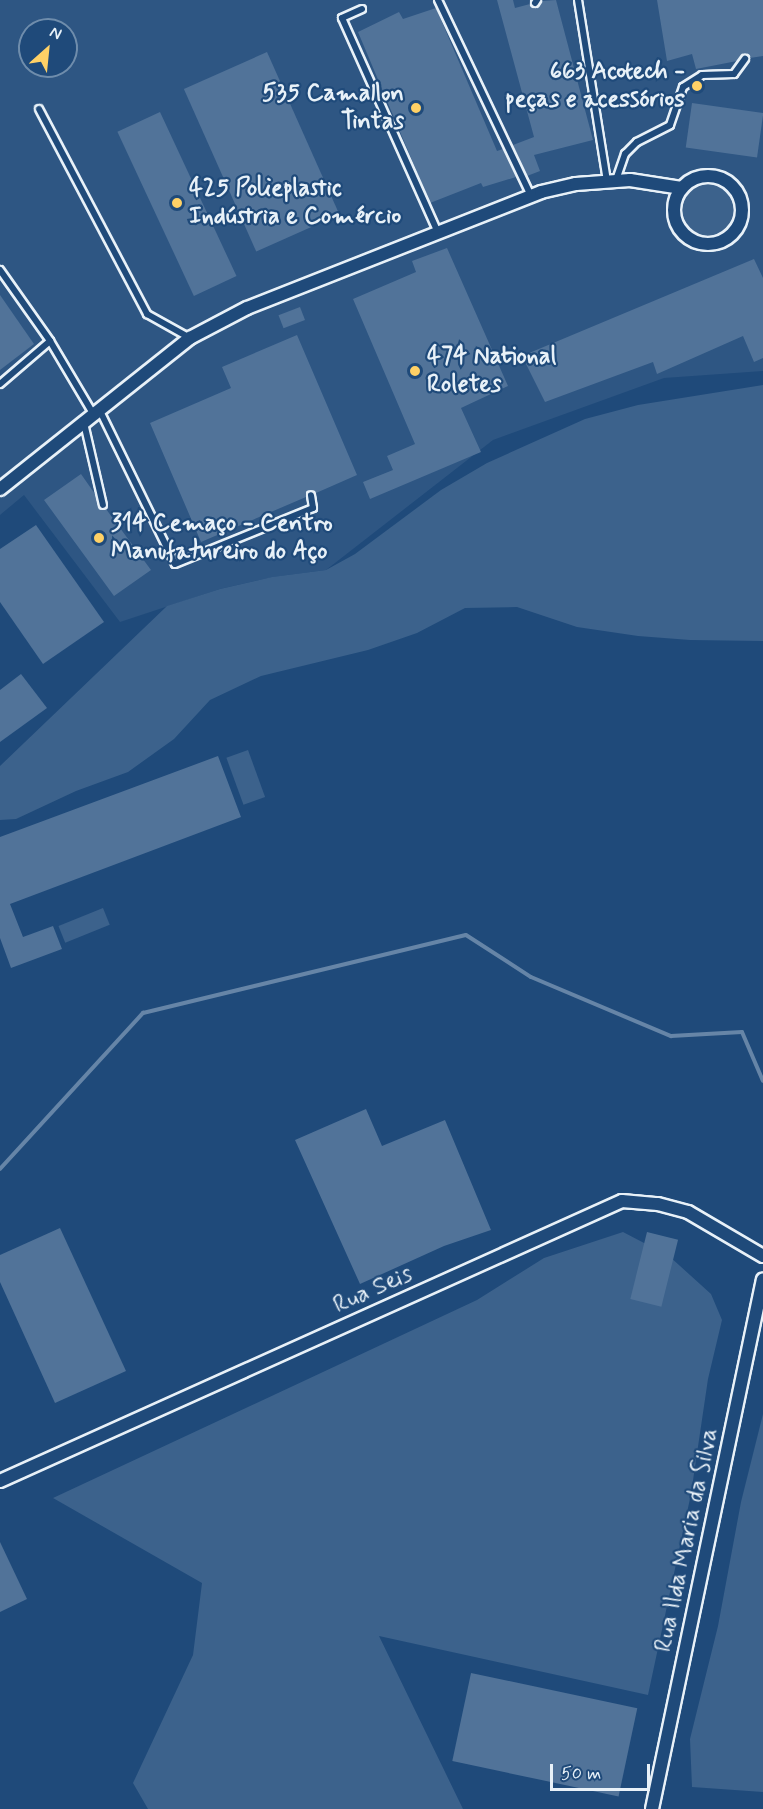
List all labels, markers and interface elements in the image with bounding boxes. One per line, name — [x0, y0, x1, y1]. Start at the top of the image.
north arrow — [18, 18, 78, 78]
text: N — [46, 22, 65, 45]
place label: 663 Acotech - peças e acessórios — [506, 58, 685, 114]
marker: 663 Acotech - peças e acessórios — [690, 79, 704, 93]
place label: 535 Camallon Tintas — [262, 80, 404, 136]
marker: 535 Camallon Tintas — [409, 101, 423, 115]
place label: 425 Polieplastic Indústria e Comércio — [189, 175, 402, 231]
marker: 425 Polieplastic Indústria e Comércio — [170, 196, 184, 210]
place label: 474 National Roletes — [427, 343, 556, 399]
marker: 474 National Roletes — [408, 364, 422, 378]
place label: 314 Cemaço - Centro Manufatureiro do Aço — [111, 510, 333, 566]
marker: 314 Cemaço - Centro Manufatureiro do Aço — [92, 531, 106, 545]
street label: Rua Seis — [329, 1260, 417, 1320]
street label: Rua Ilda Maria da Silva — [648, 1421, 726, 1659]
scale bar — [553, 1752, 654, 1790]
text: 50 m — [561, 1762, 601, 1786]

